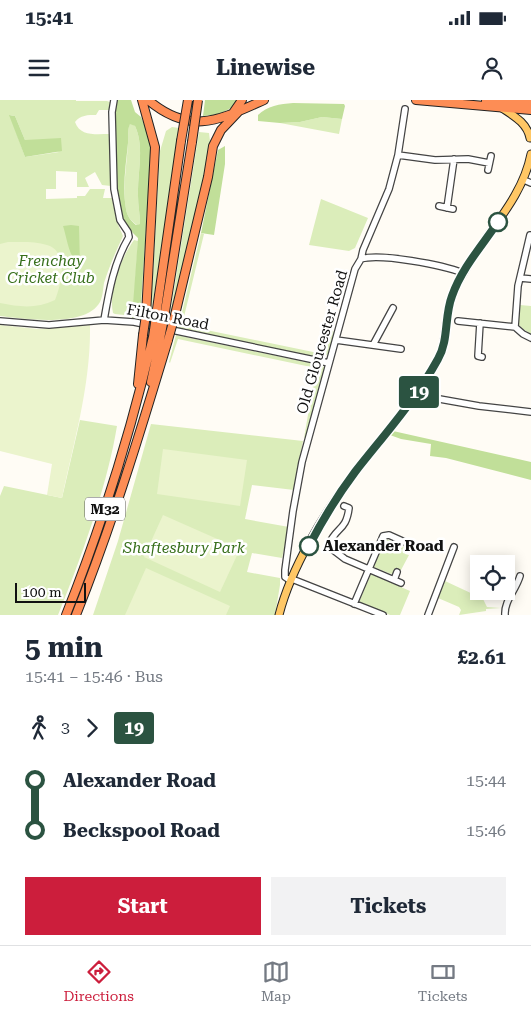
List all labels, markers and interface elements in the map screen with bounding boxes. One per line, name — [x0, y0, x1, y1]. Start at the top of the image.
text: 15:41 — [25, 6, 74, 29]
icon: menu — [25, 54, 53, 82]
icon: person — [478, 54, 506, 82]
text: Linewise — [216, 55, 315, 80]
unlabelled marker — [488, 212, 508, 232]
park label: Frenchay Cricket Club — [7, 252, 95, 287]
street label: Old Gloucester Road — [293, 268, 351, 416]
street label: Filton Road — [125, 300, 211, 334]
line badge: 19 — [396, 376, 442, 408]
text: 19 — [409, 381, 429, 402]
road number: M32 — [85, 498, 125, 520]
marker: Alexander Road — [299, 536, 319, 556]
place label: Alexander Road — [323, 537, 444, 555]
park label: Shaftesbury Park — [122, 539, 246, 557]
map controls — [470, 555, 515, 600]
button: locate — [470, 555, 515, 600]
scale bar — [15, 580, 86, 603]
text: 100 m — [22, 584, 62, 600]
text: 5 min — [25, 631, 103, 664]
text: £2.61 — [457, 646, 506, 669]
text: 15:41 – 15:46 · Bus — [25, 667, 163, 686]
icon: walk — [25, 714, 53, 742]
icon: forward — [78, 714, 106, 742]
text: 19 — [124, 717, 144, 738]
text: 3 — [61, 718, 70, 737]
text: Alexander Road — [63, 769, 216, 792]
text: 15:44 — [466, 771, 506, 790]
text: Beckspool Road — [63, 819, 220, 842]
text: 15:46 — [466, 821, 506, 840]
button: Start — [25, 877, 261, 935]
button: Tickets — [271, 877, 506, 935]
tab: Directions — [63, 958, 134, 1004]
tab: Map — [261, 958, 291, 1004]
tab: Tickets — [418, 958, 468, 1004]

